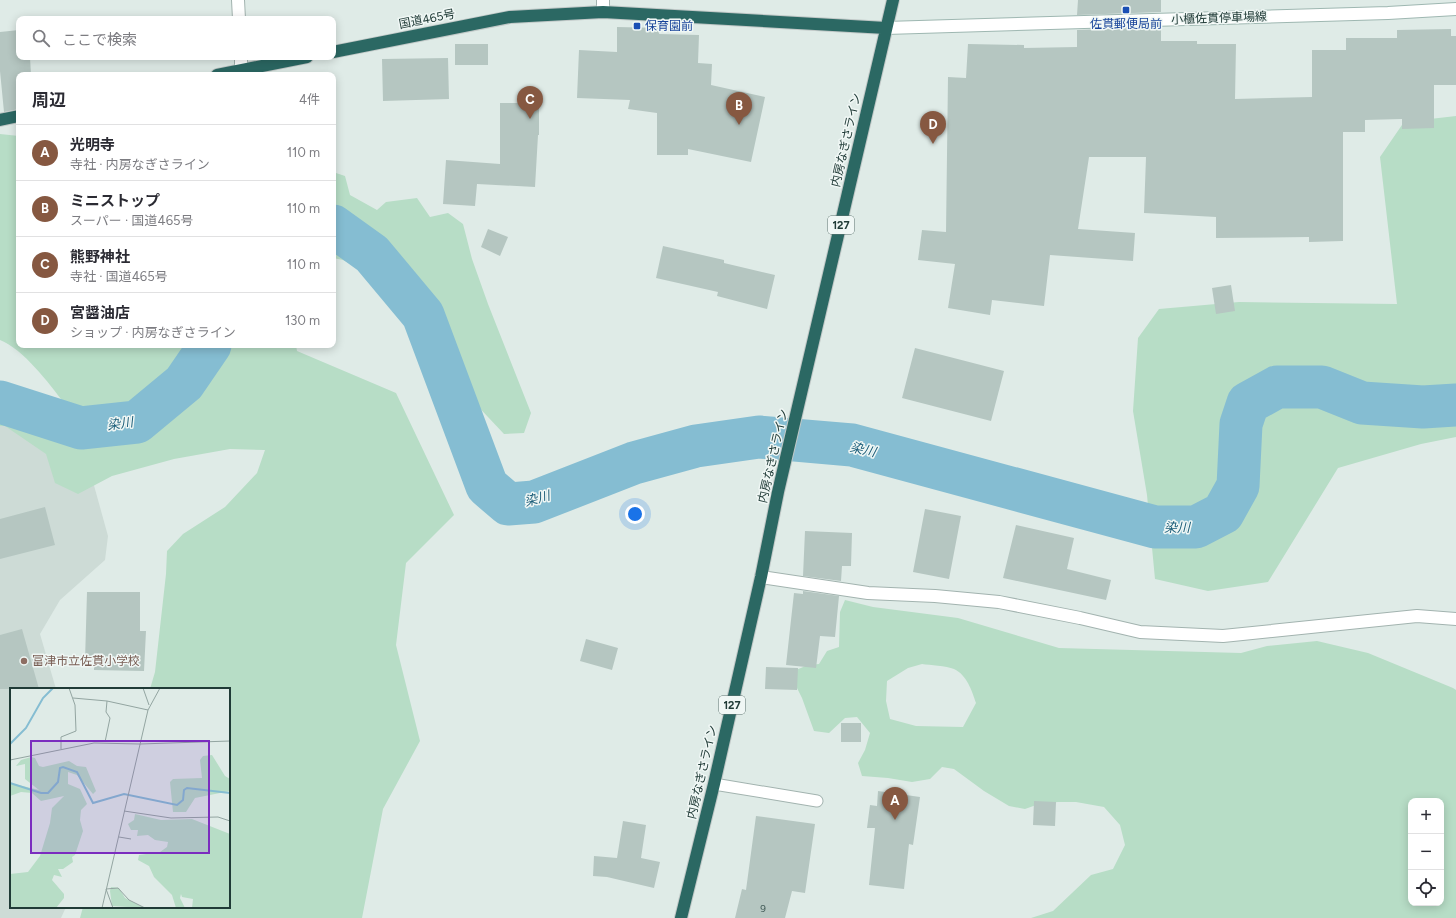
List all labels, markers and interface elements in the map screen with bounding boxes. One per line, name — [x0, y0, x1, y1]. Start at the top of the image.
marker: 佐貫郵便局前 — [1121, 5, 1131, 15]
street label: 国道465号 — [398, 7, 456, 31]
street label: 小櫃佐貫停車場線 — [1171, 9, 1267, 27]
search box — [16, 16, 336, 60]
place label: 佐貫郵便局前 — [1090, 17, 1162, 31]
place label: 保育園前 — [645, 19, 693, 33]
marker: 保育園前 — [632, 21, 642, 31]
icon: search — [30, 27, 52, 49]
text: ここで検索 — [62, 31, 137, 49]
pin: C — [517, 86, 543, 119]
text: 周辺 — [32, 90, 66, 110]
text: 4件 — [299, 92, 320, 107]
pin: B — [726, 92, 752, 125]
street label: 内房なぎさライン — [828, 92, 864, 188]
pin: D — [920, 111, 946, 144]
text: 光明寺 — [70, 136, 115, 154]
text: A — [40, 145, 50, 160]
text: 110 m — [287, 145, 320, 160]
text: 寺社 · 内房なぎさライン — [70, 157, 210, 172]
text: ミニストップ — [70, 192, 160, 210]
text: B — [41, 201, 49, 216]
text: 110 m — [287, 201, 320, 216]
text: スーパー · 国道465号 — [70, 213, 194, 228]
road number: 127 — [828, 216, 854, 234]
text: 熊野神社 — [70, 248, 130, 266]
text: C — [40, 257, 50, 272]
text: 110 m — [287, 257, 320, 272]
text: 寺社 · 国道465号 — [70, 269, 168, 284]
text: 宮醤油店 — [70, 304, 130, 322]
text: D — [40, 313, 50, 328]
text: 130 m — [285, 313, 320, 328]
text: ショップ · 内房なぎさライン — [70, 325, 236, 340]
street label: 内房なぎさライン — [755, 408, 791, 504]
water label: 染川 — [106, 414, 136, 433]
water label: 染川 — [849, 439, 879, 460]
water label: 染川 — [523, 487, 554, 509]
your location — [625, 504, 645, 524]
water label: 染川 — [1164, 520, 1192, 535]
place label: 富津市立佐貫小学校 — [32, 654, 140, 668]
marker: 富津市立佐貫小学校 — [19, 656, 29, 666]
inset map — [10, 688, 230, 908]
road number: 127 — [719, 696, 745, 714]
street label: 内房なぎさライン — [684, 724, 720, 820]
pin: A — [882, 787, 908, 820]
map controls — [1408, 798, 1444, 906]
button: + — [1408, 798, 1444, 834]
button: − — [1408, 834, 1444, 870]
button: locate — [1408, 870, 1444, 906]
house number: 9 — [760, 902, 766, 915]

